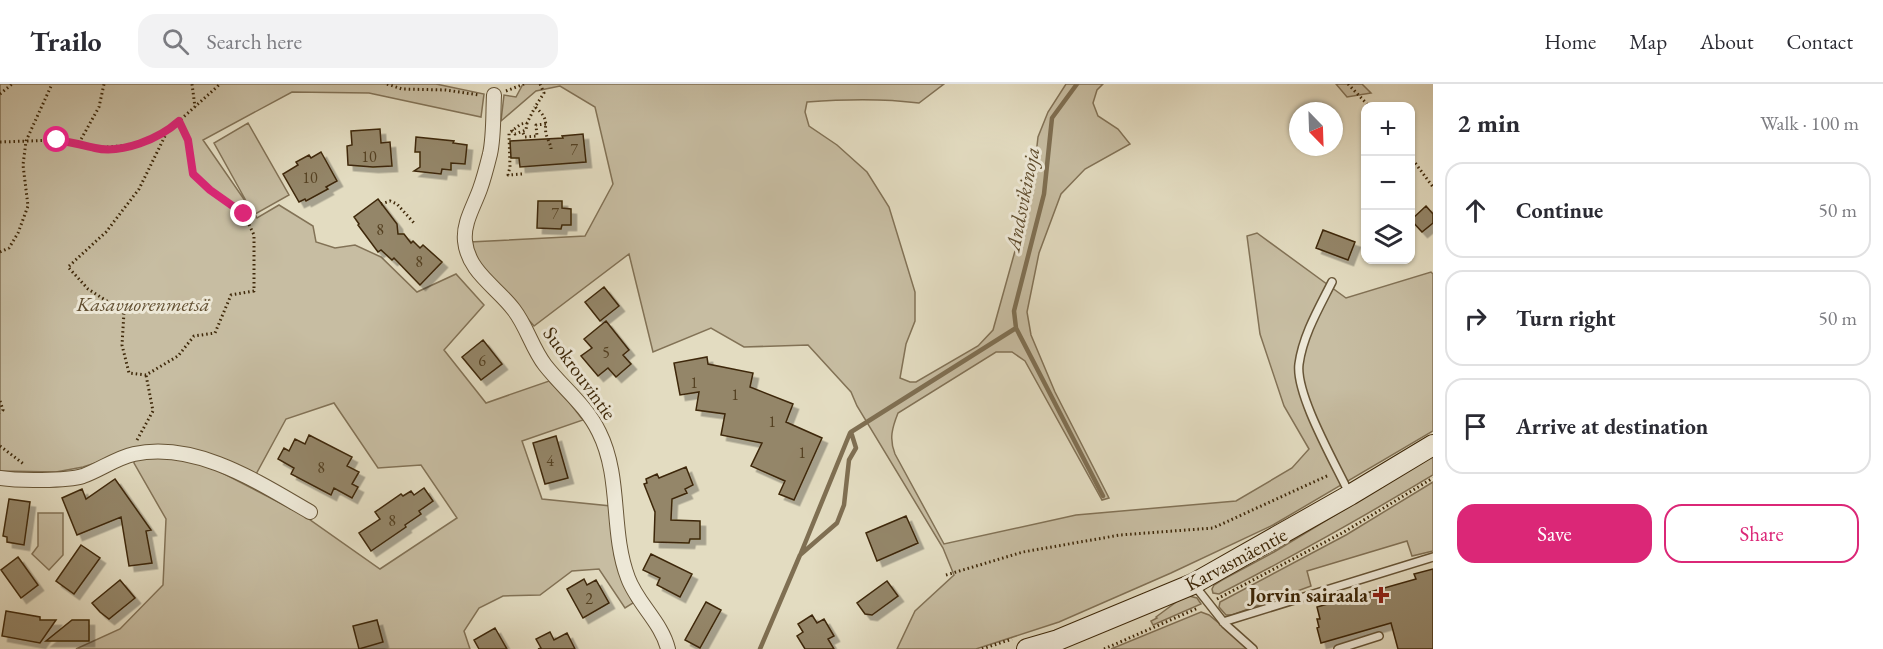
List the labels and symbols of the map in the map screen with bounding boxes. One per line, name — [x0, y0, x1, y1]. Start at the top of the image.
north arrow — [1289, 102, 1343, 156]
route start — [43, 126, 69, 152]
house number: 7 — [570, 139, 578, 160]
water label: Andsvikinoja — [998, 145, 1045, 255]
house number: 10 — [361, 146, 377, 167]
house number: 10 — [302, 167, 318, 188]
route end — [230, 200, 256, 226]
house number: 7 — [551, 203, 559, 224]
house number: 8 — [376, 219, 384, 240]
house number: 8 — [415, 251, 423, 272]
park label: Kasavuorenmetsä — [75, 291, 211, 317]
street label: Suokrouvintie — [537, 321, 623, 425]
house number: 5 — [602, 342, 610, 363]
house number: 6 — [478, 350, 486, 371]
house number: 1 — [690, 372, 698, 393]
house number: 1 — [731, 384, 739, 405]
house number: 1 — [768, 411, 776, 432]
house number: 1 — [798, 442, 806, 463]
house number: 4 — [546, 450, 554, 471]
house number: 8 — [317, 457, 325, 478]
house number: 8 — [388, 510, 396, 531]
street label: Karvasmäentie — [1180, 521, 1292, 597]
place label: Jorvin sairaala — [1247, 582, 1368, 608]
marker: Jorvin sairaala — [1372, 586, 1390, 604]
house number: 2 — [585, 588, 593, 609]

